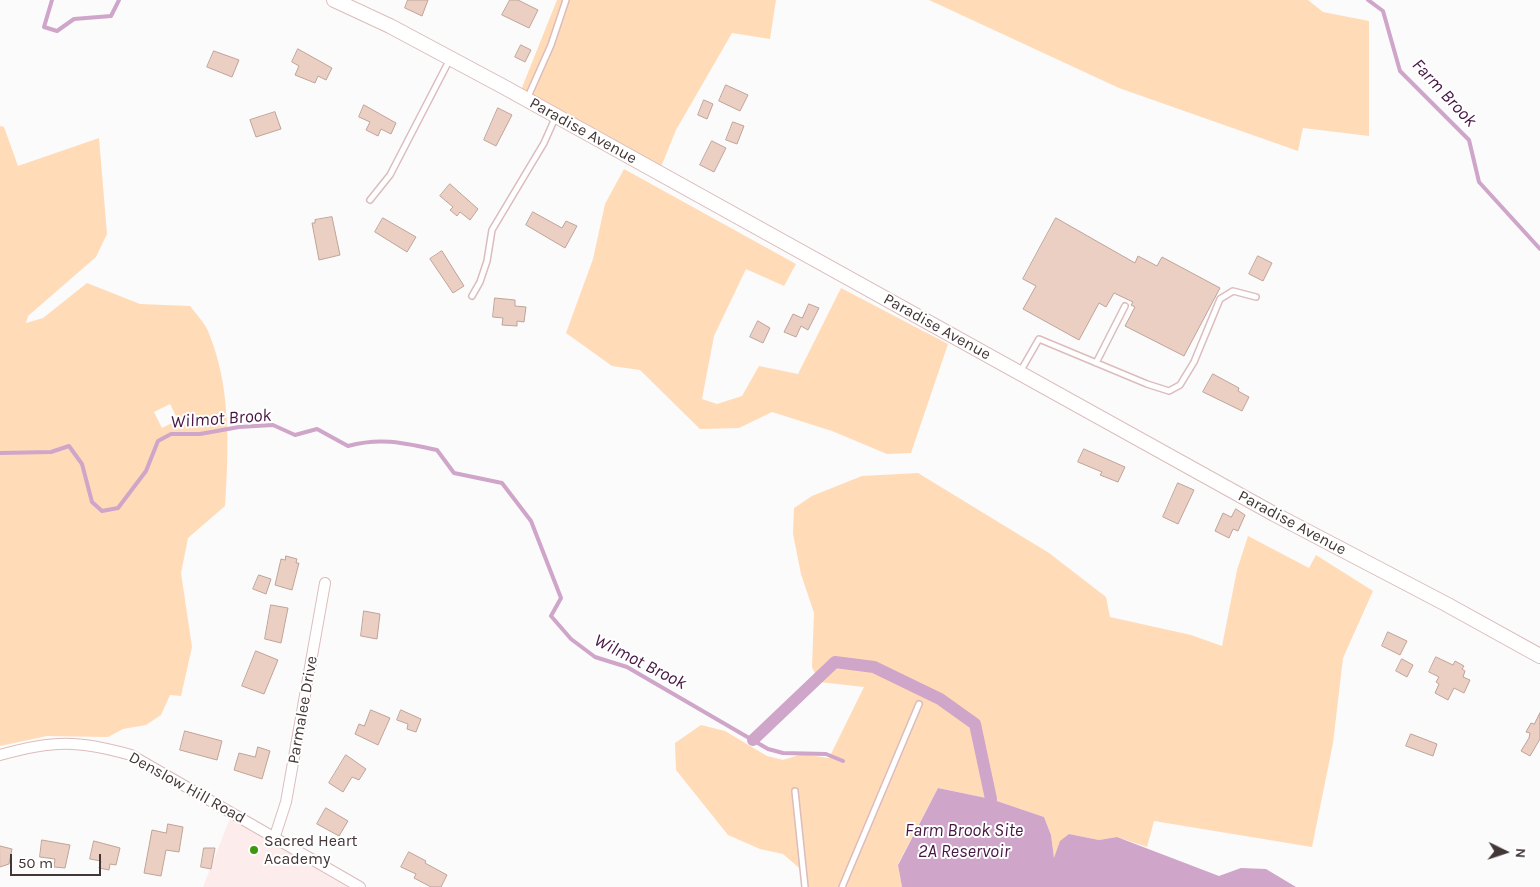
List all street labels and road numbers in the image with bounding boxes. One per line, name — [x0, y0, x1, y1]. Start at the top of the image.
street label: Paradise Avenue — [526, 94, 640, 168]
street label: Paradise Avenue — [880, 290, 994, 364]
street label: Paradise Avenue — [1235, 486, 1349, 560]
street label: Parmalee Drive — [284, 655, 322, 765]
street label: Denslow Hill Road — [125, 748, 249, 828]

